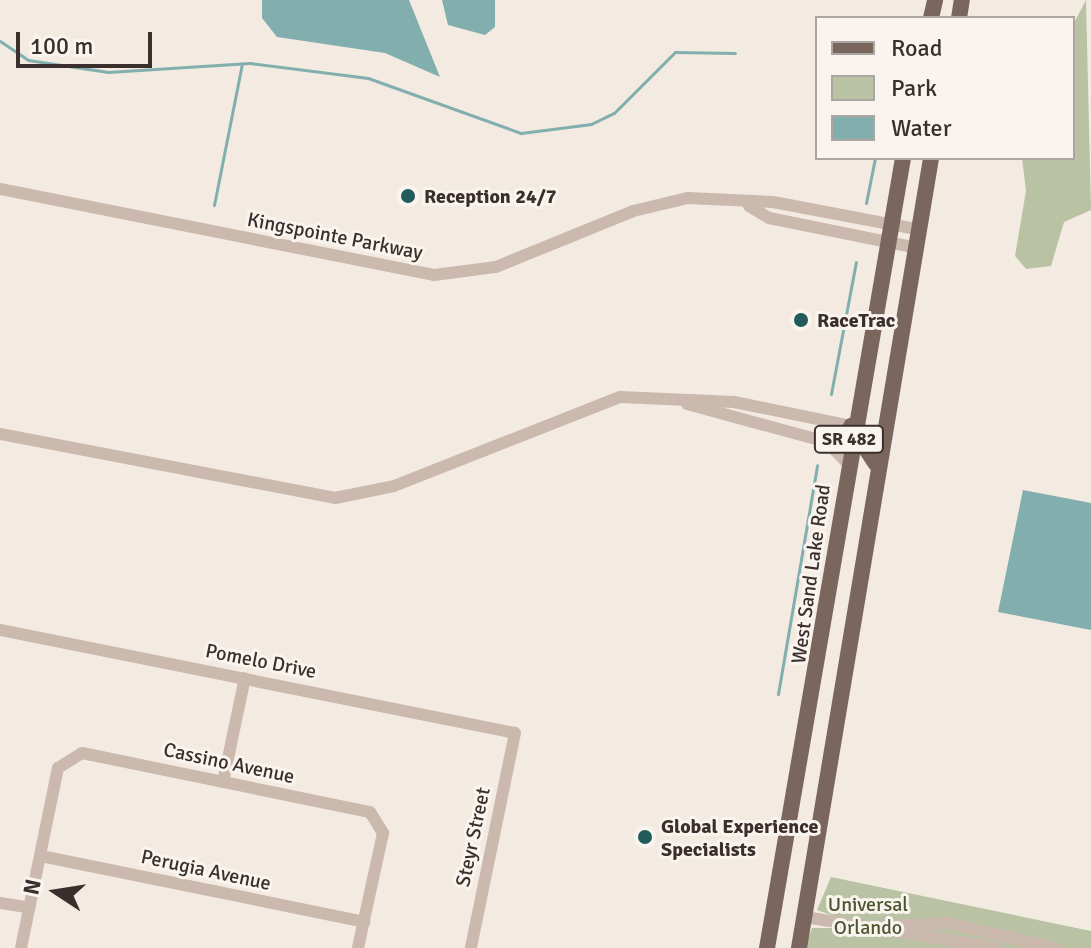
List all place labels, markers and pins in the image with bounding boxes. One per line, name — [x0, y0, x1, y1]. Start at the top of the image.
place label: Reception 24/7 — [424, 184, 557, 208]
marker: Reception 24/7 — [399, 187, 417, 205]
place label: RaceTrac — [817, 308, 895, 332]
marker: RaceTrac — [792, 311, 810, 329]
place label: Global Experience Specialists — [661, 814, 818, 861]
marker: Global Experience Specialists — [636, 828, 654, 846]

